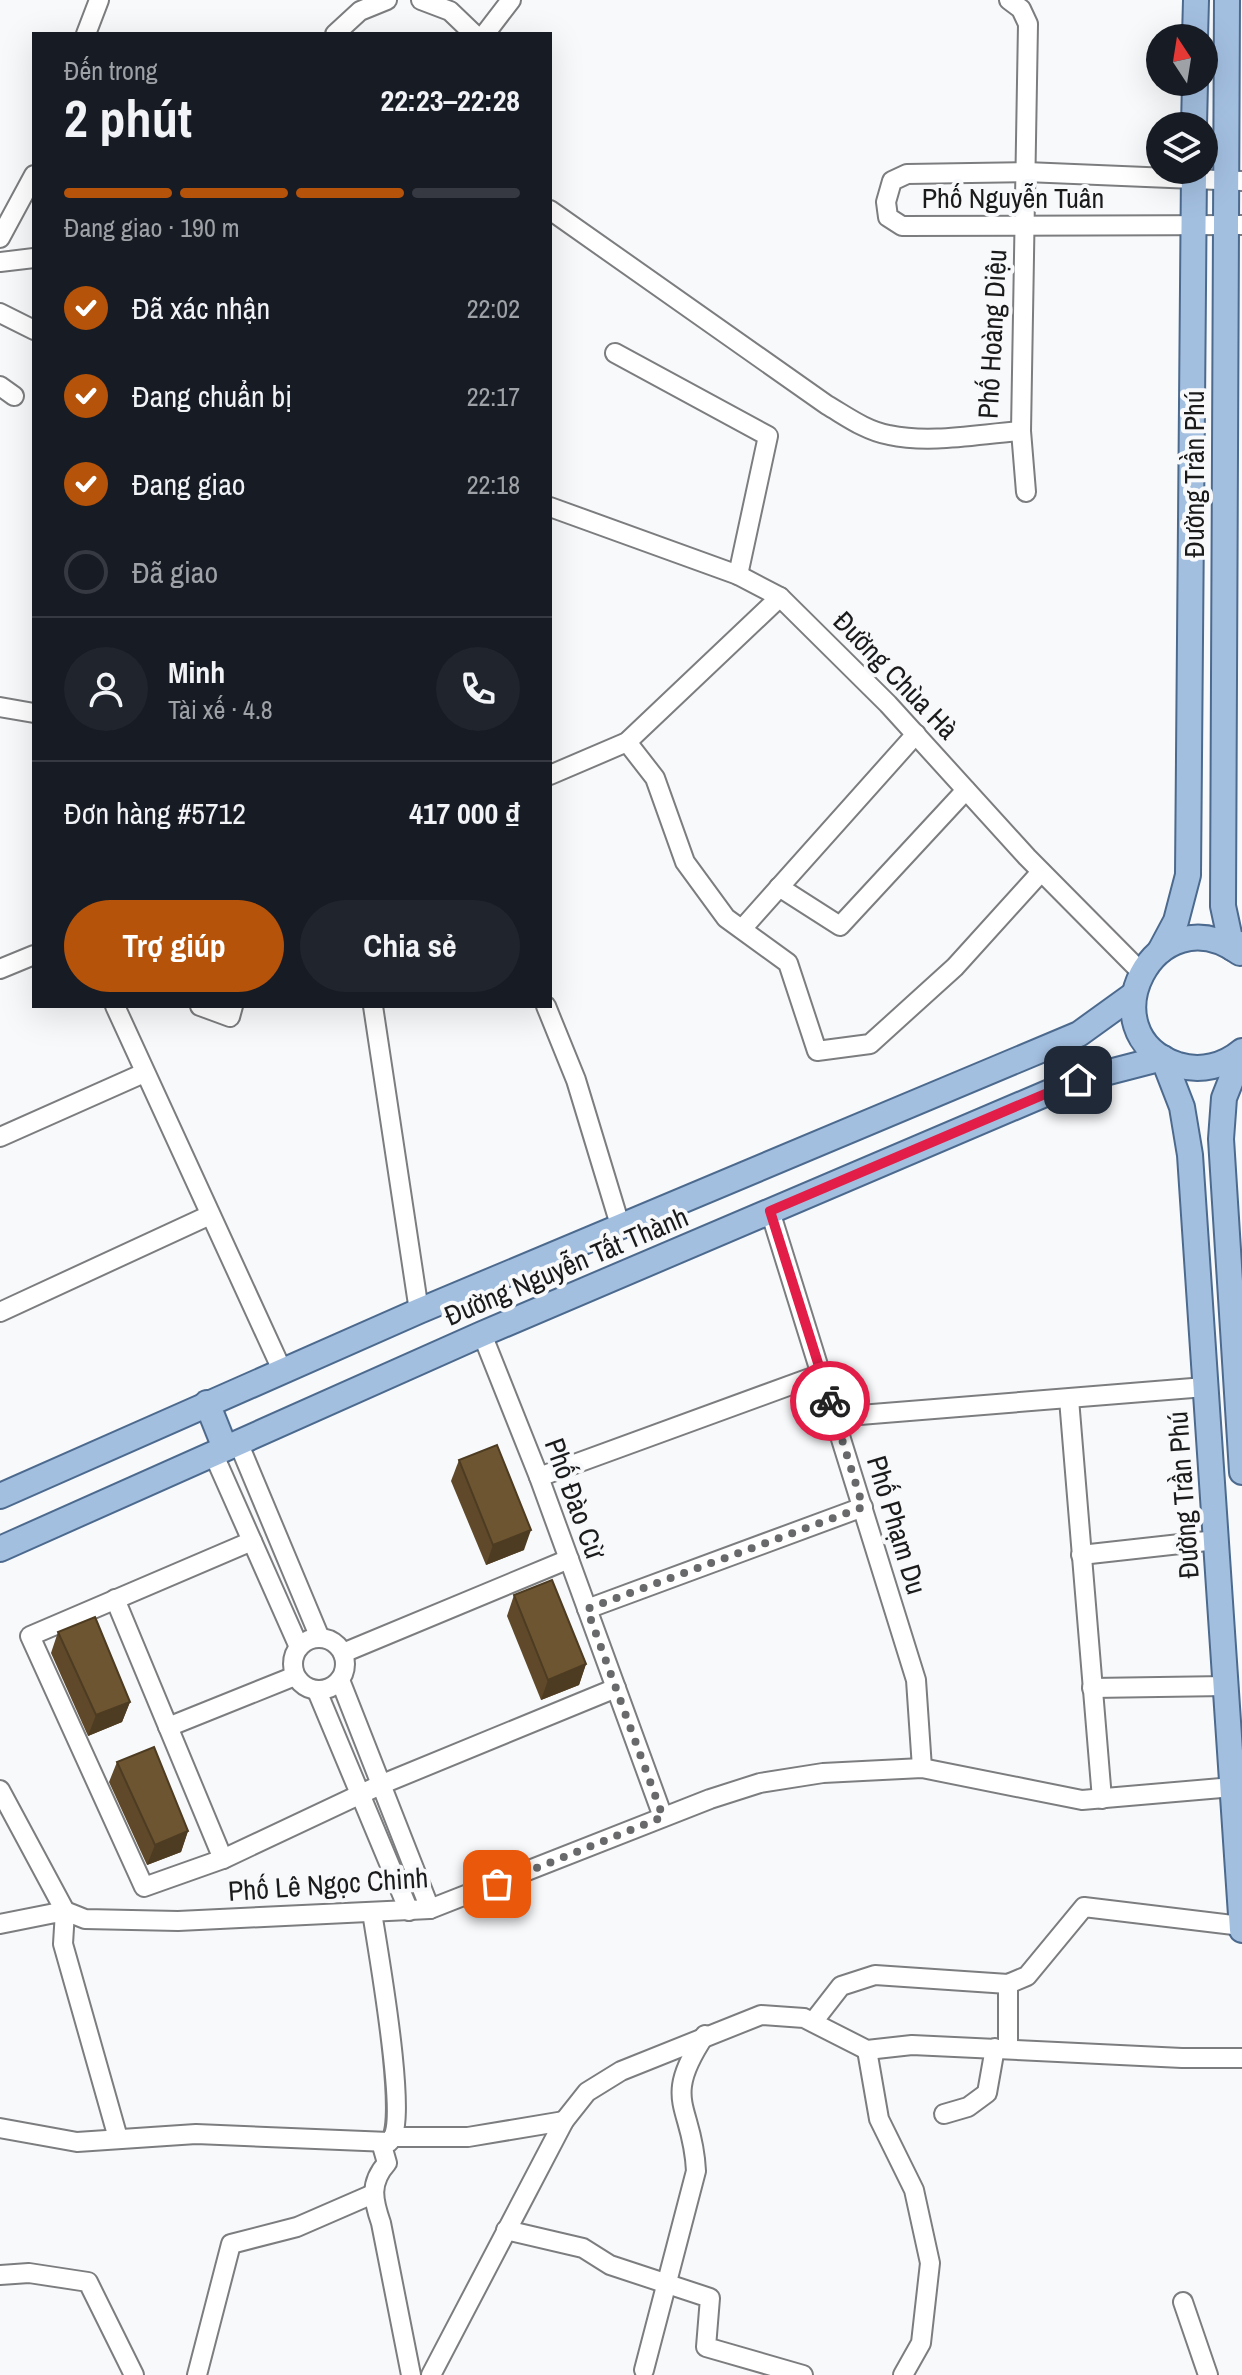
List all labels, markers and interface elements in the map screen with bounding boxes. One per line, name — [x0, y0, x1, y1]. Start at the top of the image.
north arrow — [1146, 24, 1218, 96]
map controls — [1146, 24, 1218, 184]
text: Đến trong — [64, 53, 158, 88]
text: 22:23–22:28 — [381, 80, 520, 120]
text: 2 phút — [64, 83, 192, 153]
button: layers — [1146, 112, 1218, 184]
street label: Phố Nguyễn Tuân — [922, 179, 1104, 217]
text: Đang giao · 190 m — [64, 210, 239, 245]
street label: Phố Hoàng Diệu — [969, 248, 1015, 420]
icon: check — [64, 286, 108, 330]
text: Đã xác nhận — [132, 288, 270, 328]
text: 22:02 — [467, 291, 520, 326]
icon: check — [64, 374, 108, 418]
text: Đang chuẩn bị — [132, 376, 292, 416]
text: 22:17 — [467, 379, 520, 414]
street label: Đường Trần Phú — [1175, 390, 1213, 558]
icon: check — [64, 462, 108, 506]
text: Đang giao — [132, 464, 246, 504]
text: 22:18 — [467, 467, 520, 502]
text: Đã giao — [132, 552, 218, 592]
street label: Đường Chùa Hà — [825, 603, 967, 748]
button: person — [64, 647, 148, 731]
button: phone — [436, 647, 520, 731]
text: Minh — [168, 652, 225, 692]
text: Tài xế · 4.8 — [168, 692, 273, 727]
text: Đơn hàng #5712 — [64, 793, 246, 833]
text: 417 000 ₫ — [409, 793, 520, 833]
button: Trợ giúp — [64, 900, 284, 992]
button: Chia sẻ — [300, 900, 520, 992]
pin — [1044, 1046, 1112, 1114]
icon: home — [1056, 1058, 1100, 1102]
street label: Đường Nguyễn Tất Thành — [438, 1197, 694, 1335]
courier — [790, 1361, 870, 1441]
icon: bike — [808, 1379, 852, 1423]
street label: Đường Trần Phú — [1158, 1410, 1208, 1580]
street label: Phố Đào Cừ — [536, 1433, 615, 1564]
street label: Phố Phạm Du — [858, 1451, 936, 1599]
pin — [463, 1850, 531, 1918]
street label: Phố Lê Ngọc Chinh — [227, 1858, 429, 1910]
icon: bag — [475, 1862, 519, 1906]

